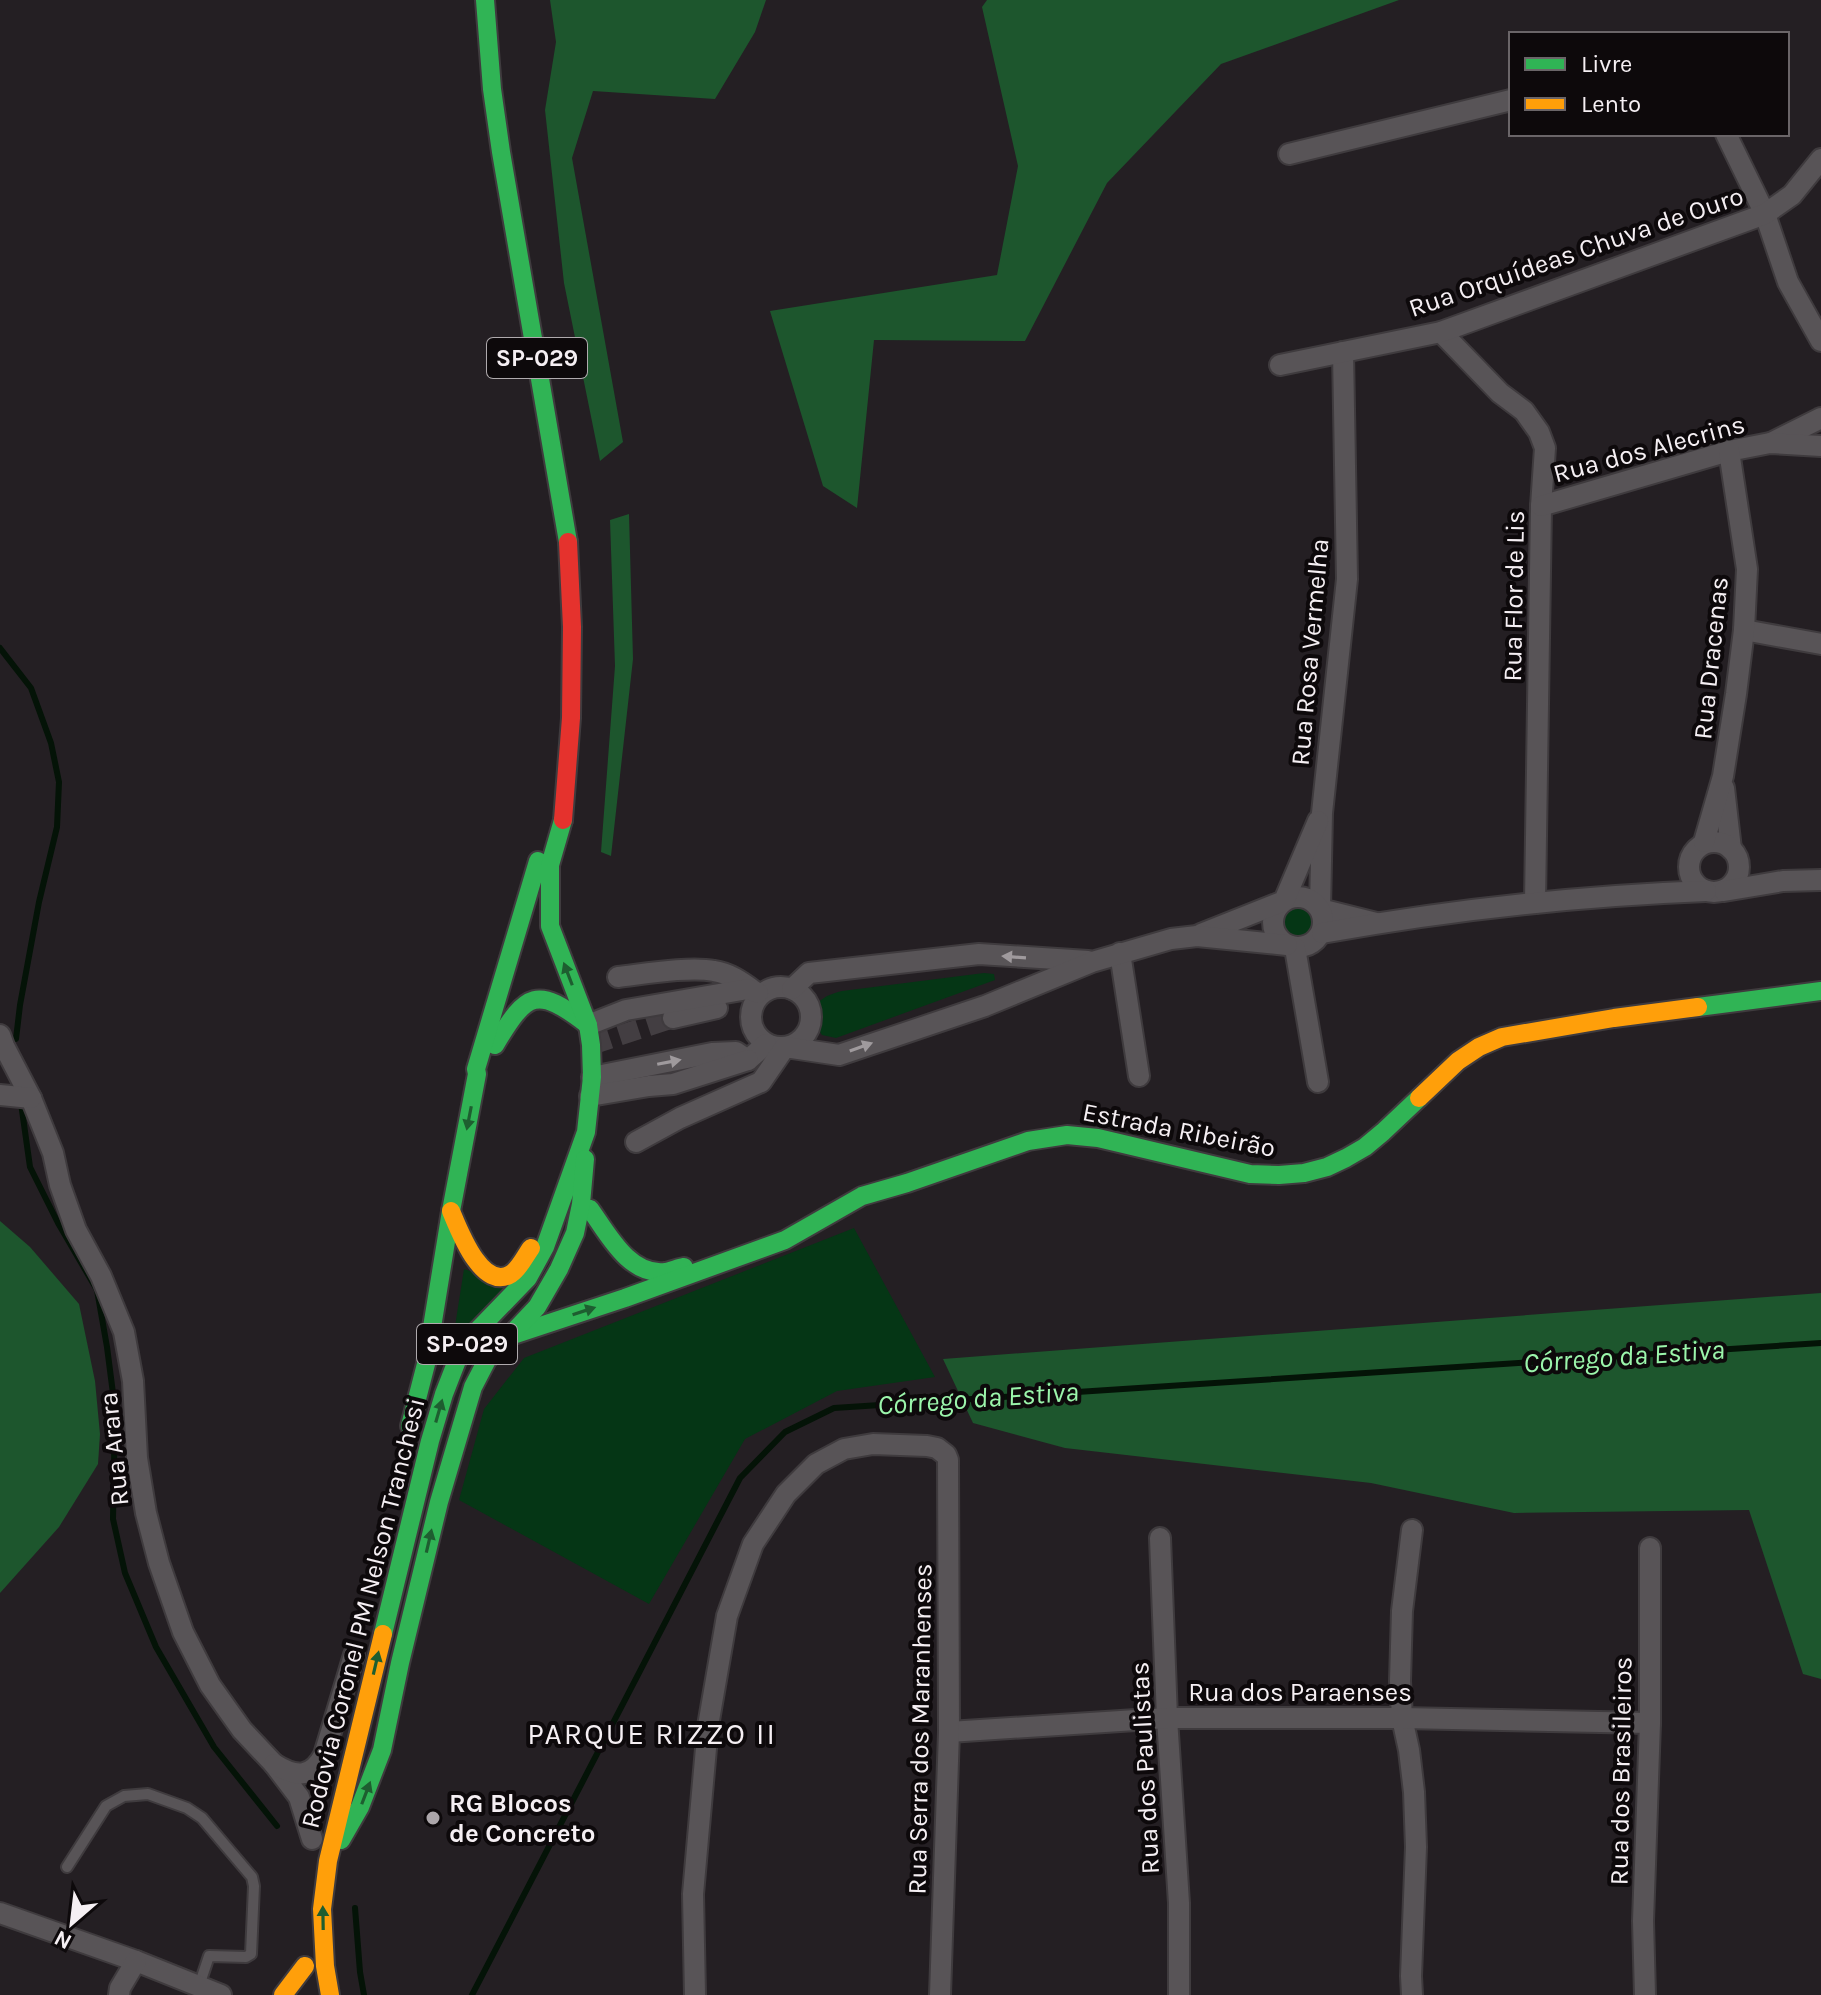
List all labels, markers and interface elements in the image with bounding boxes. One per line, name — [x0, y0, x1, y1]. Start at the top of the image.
legend — [1509, 32, 1789, 136]
text: Livre — [1581, 50, 1632, 78]
text: Lento — [1581, 90, 1641, 118]
street label: Rua Orquídeas Chuva de Ouro — [1405, 180, 1747, 324]
road number: SP-029 — [487, 338, 587, 378]
street label: Rua dos Alecrins — [1550, 409, 1748, 489]
street label: Rua Flor de Lis — [1497, 510, 1531, 682]
street label: Rua Rosa Vermelha — [1285, 537, 1335, 767]
street label: Rua Dracenas — [1687, 575, 1735, 741]
one-way arrow — [1001, 950, 1026, 963]
one-way arrow — [561, 962, 574, 986]
one-way arrow — [849, 1040, 873, 1053]
one-way arrow — [657, 1055, 682, 1068]
street label: Estrada Ribeirão — [1080, 1096, 1278, 1164]
one-way arrow — [462, 1106, 474, 1131]
one-way arrow — [573, 1305, 597, 1317]
road number: SP-029 — [417, 1324, 517, 1364]
water label: Córrego da Estiva — [1522, 1333, 1726, 1379]
water label: Córrego da Estiva — [876, 1375, 1080, 1421]
street label: Rua Arara — [93, 1390, 135, 1508]
street label: Rodovia Coronel PM Nelson Tranchesi — [294, 1395, 432, 1831]
one-way arrow — [433, 1399, 445, 1424]
one-way arrow — [423, 1528, 436, 1553]
street label: Rua Serra dos Maranhenses — [902, 1563, 938, 1895]
one-way arrow — [370, 1651, 382, 1676]
street label: Rua dos Brasileiros — [1604, 1656, 1638, 1886]
street label: Rua dos Paulistas — [1124, 1661, 1166, 1875]
street label: Rua dos Paraenses — [1188, 1677, 1412, 1708]
district label: PARQUE RIZZO II — [527, 1716, 777, 1752]
one-way arrow — [360, 1781, 373, 1805]
place label: RG Blocos de Concreto — [449, 1788, 595, 1849]
marker: RG Blocos de Concreto — [424, 1809, 442, 1827]
north arrow — [32, 1883, 112, 1963]
one-way arrow — [317, 1904, 329, 1930]
text: N — [50, 1925, 76, 1955]

